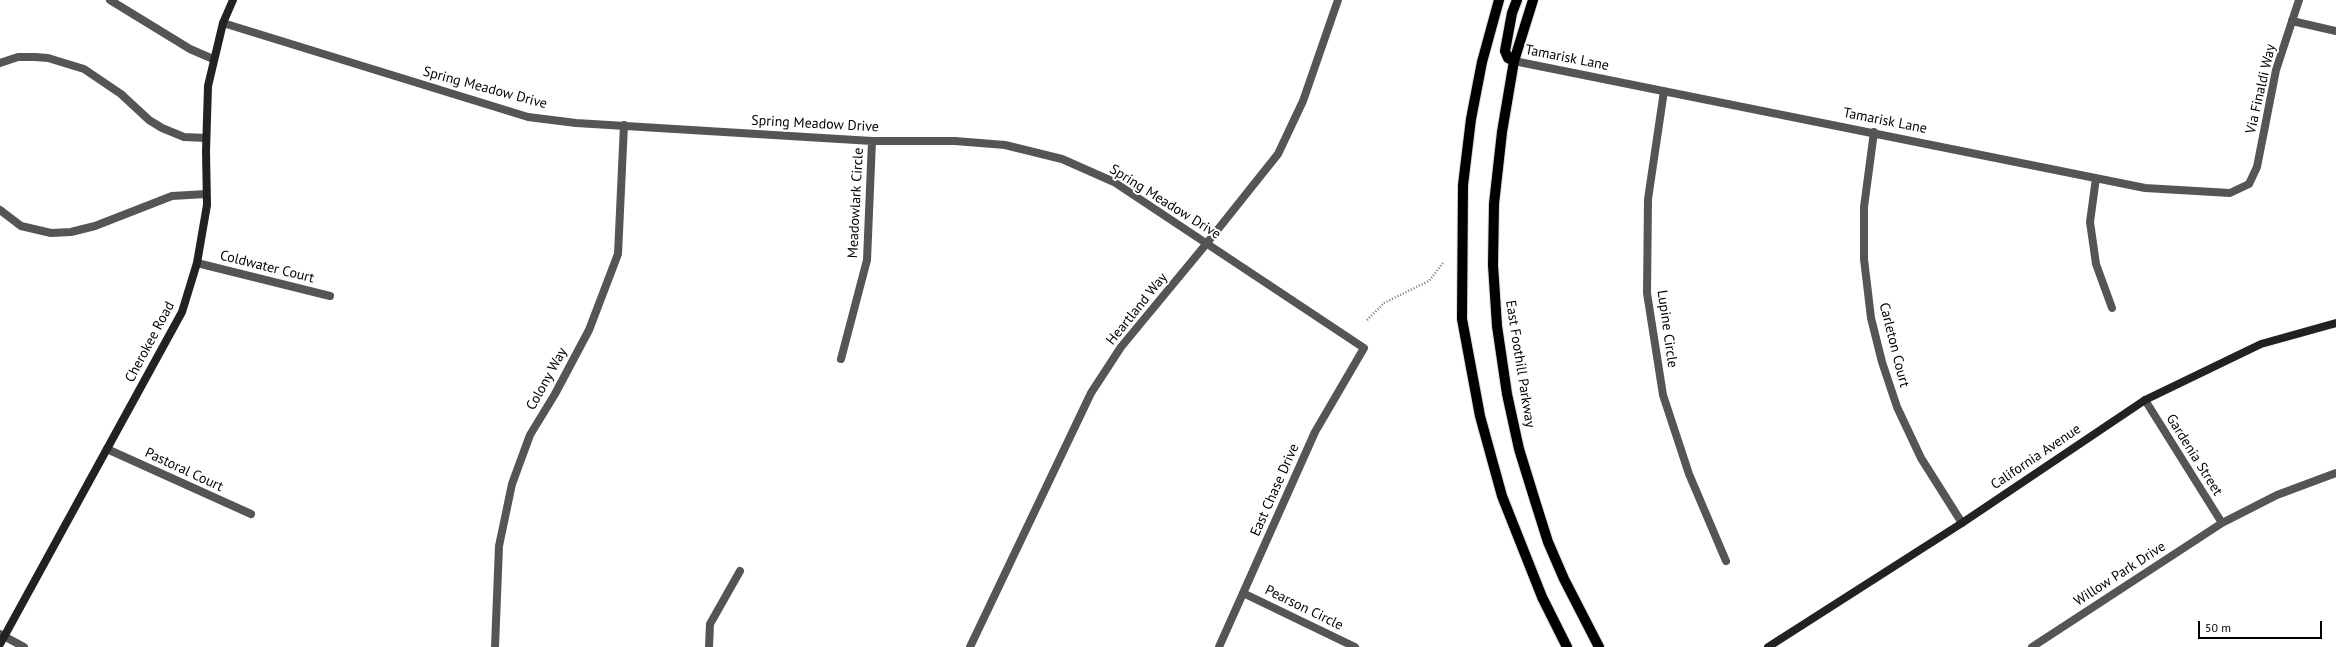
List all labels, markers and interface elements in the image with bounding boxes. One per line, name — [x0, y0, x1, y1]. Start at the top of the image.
street label: Tamarisk Lane — [1524, 42, 1610, 74]
street label: Via Finaldi Way — [2243, 42, 2279, 136]
street label: Spring Meadow Drive — [421, 63, 549, 113]
street label: Tamarisk Lane — [1842, 105, 1928, 137]
street label: Spring Meadow Drive — [751, 112, 879, 136]
street label: Meadowlark Circle — [845, 147, 867, 259]
street label: Spring Meadow Drive — [1106, 161, 1224, 243]
street label: Coldwater Court — [218, 247, 316, 287]
street label: Heartland Way — [1103, 270, 1171, 348]
street label: Lupine Circle — [1653, 289, 1681, 369]
street label: Cherokee Road — [122, 299, 178, 385]
street label: East Foothill Parkway — [1502, 299, 1538, 429]
street label: Carleton Court — [1875, 301, 1913, 389]
street label: Colony Way — [523, 345, 571, 413]
street label: Gardenia Street — [2162, 411, 2226, 499]
street label: California Avenue — [1988, 421, 2084, 493]
street label: East Chase Drive — [1247, 441, 1303, 539]
street label: Pastoral Court — [142, 445, 226, 495]
street label: Willow Park Drive — [2071, 538, 2169, 610]
street label: Pearson Circle — [1262, 582, 1346, 634]
scale bar — [2200, 613, 2324, 639]
text: 50 m — [2205, 620, 2231, 635]

